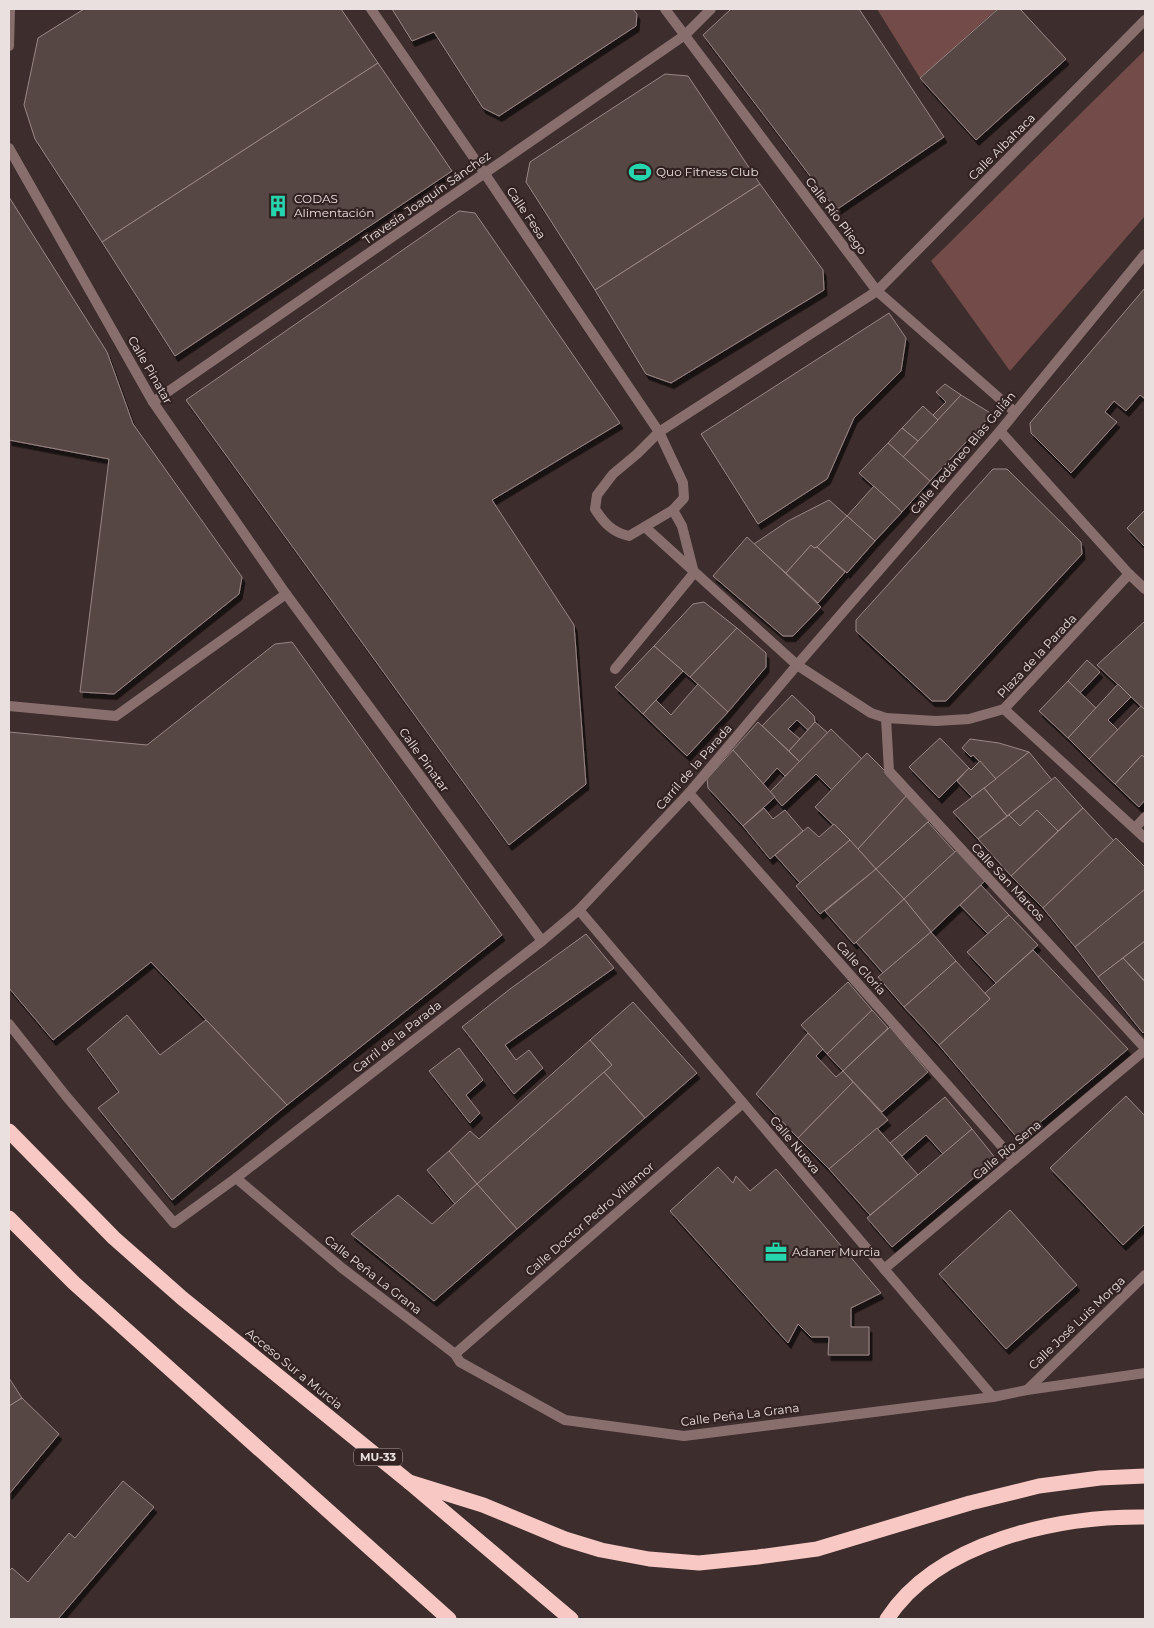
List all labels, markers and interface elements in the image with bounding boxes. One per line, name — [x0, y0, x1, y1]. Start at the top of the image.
street label: Calle Albahaca — [965, 110, 1038, 183]
street label: Travesía Joaquín Sánchez — [360, 148, 494, 248]
sports icon: Quo Fitness Club — [627, 159, 653, 185]
place label: Quo Fitness Club — [656, 164, 759, 179]
street label: Calle Río Pliego — [802, 174, 870, 257]
street label: Calle Fesa — [503, 184, 549, 242]
place label: CODAS Alimentación — [294, 191, 374, 220]
building icon: CODAS Alimentación — [265, 193, 291, 219]
street label: Calle Pinatar — [125, 333, 176, 407]
street label: Calle Pedáneo Blas Galián — [907, 388, 1018, 517]
street label: Plaza de la Parada — [994, 611, 1079, 701]
street label: Carril de la Parada — [652, 721, 735, 813]
street label: Calle Pinatar — [396, 725, 453, 795]
street label: Calle San Marcos — [968, 840, 1048, 924]
street label: Calle Gloria — [833, 938, 889, 998]
street label: Carril de la Parada — [349, 997, 444, 1076]
street label: Calle Nueva — [767, 1113, 824, 1177]
street label: Calle Río Sena — [969, 1117, 1044, 1183]
street label: Calle Doctor Pedro Villamor — [522, 1158, 657, 1279]
street label: Calle Peña La Grana — [322, 1232, 425, 1317]
office icon: Adaner Murcia — [763, 1239, 789, 1265]
place label: Adaner Murcia — [792, 1244, 880, 1259]
street label: Calle José Luis Morga — [1025, 1273, 1128, 1373]
street label: Acceso Sur a Murcia — [243, 1325, 346, 1412]
street label: Calle Peña La Grana — [680, 1400, 800, 1429]
road number: MU-33 — [354, 1448, 402, 1465]

